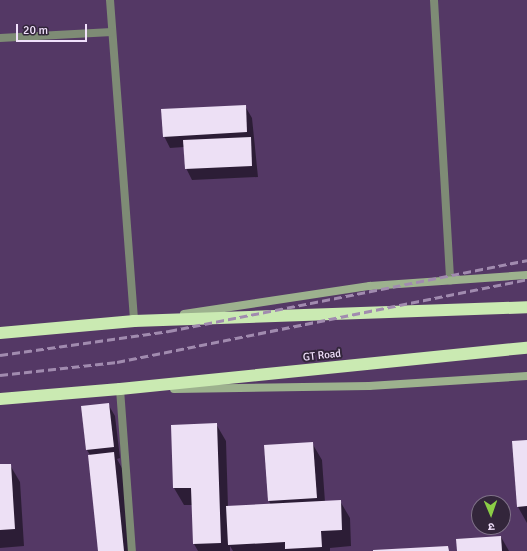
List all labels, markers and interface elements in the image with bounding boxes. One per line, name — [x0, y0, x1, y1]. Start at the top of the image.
scale bar — [18, 16, 89, 42]
text: 20 m — [23, 23, 48, 38]
street label: GT Road — [302, 347, 342, 365]
north arrow — [471, 495, 511, 535]
text: उ — [488, 520, 495, 533]

